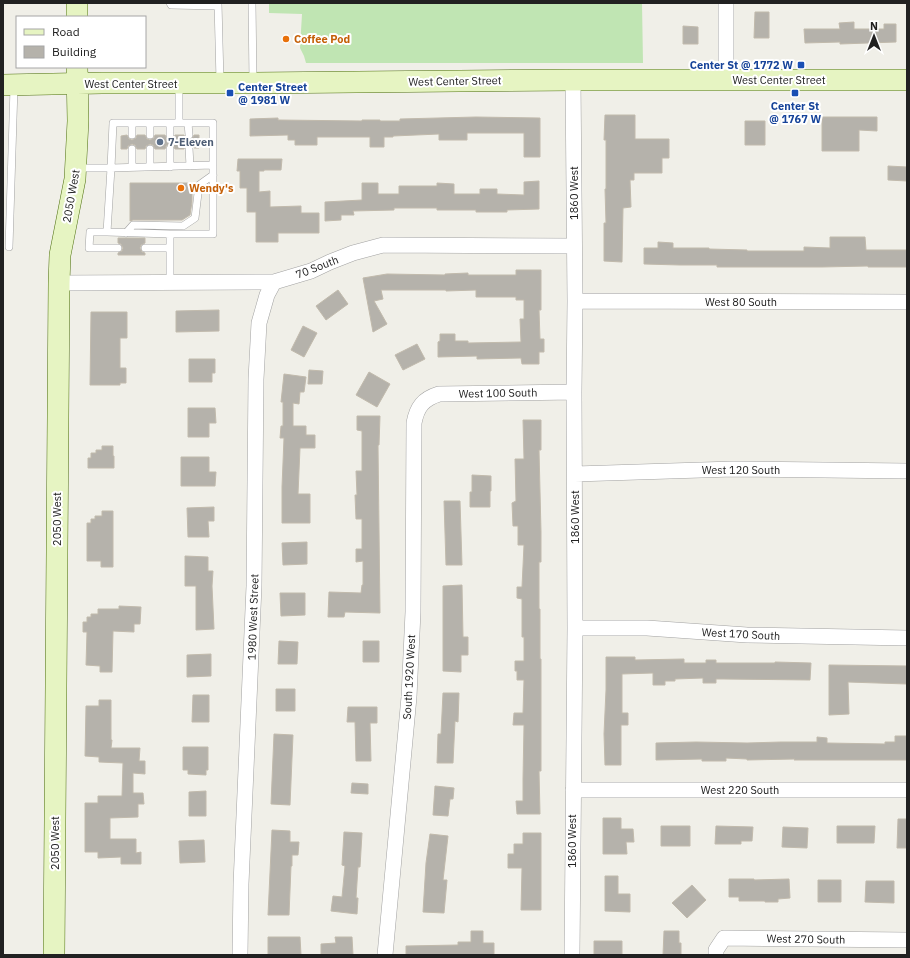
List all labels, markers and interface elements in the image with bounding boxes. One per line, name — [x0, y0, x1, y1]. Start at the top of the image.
legend — [16, 16, 146, 68]
north arrow — [854, 16, 894, 56]
text: N — [870, 19, 878, 33]
text: Road — [52, 24, 80, 39]
place label: Coffee Pod — [294, 32, 350, 46]
marker: Coffee Pod — [281, 34, 291, 44]
text: Building — [52, 44, 97, 59]
place label: Center St @ 1772 W — [690, 58, 793, 72]
marker: Center St @ 1772 W — [796, 60, 806, 70]
street label: West Center Street — [408, 73, 502, 89]
street label: West Center Street — [732, 73, 826, 87]
street label: West Center Street — [84, 77, 178, 91]
place label: Center Street @ 1981 W — [238, 80, 307, 107]
marker: Center Street @ 1981 W — [225, 88, 235, 98]
marker: Center St @ 1767 W — [790, 88, 800, 98]
place label: Center St @ 1767 W — [769, 99, 821, 126]
place label: 7-Eleven — [168, 135, 214, 149]
marker: 7-Eleven — [155, 137, 165, 147]
street label: 1860 West — [567, 166, 581, 220]
street label: 2050 West — [59, 168, 83, 224]
place label: Wendy's — [189, 181, 234, 195]
marker: Wendy's — [176, 183, 186, 193]
street label: 70 South — [294, 252, 340, 282]
street label: West 80 South — [705, 295, 777, 309]
street label: West 100 South — [459, 385, 537, 401]
street label: West 120 South — [702, 463, 780, 477]
street label: 1860 West — [568, 490, 582, 544]
street label: 2050 West — [50, 492, 64, 546]
street label: 1980 West Street — [244, 573, 262, 661]
street label: West 170 South — [701, 625, 781, 643]
street label: South 1920 West — [400, 634, 418, 720]
street label: West 220 South — [701, 783, 779, 797]
street label: 1860 West — [565, 814, 579, 868]
street label: 2050 West — [48, 816, 62, 870]
street label: West 270 South — [767, 931, 845, 947]

